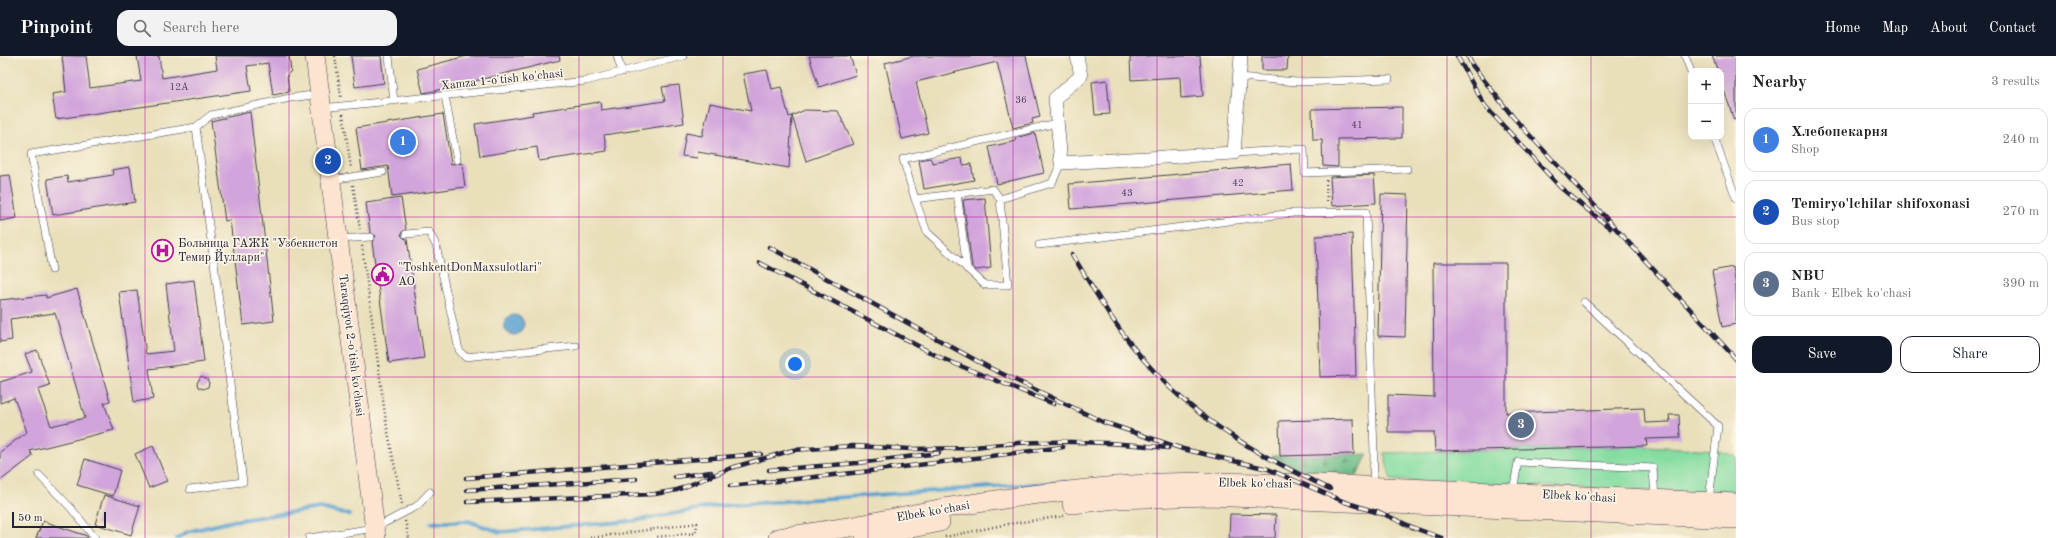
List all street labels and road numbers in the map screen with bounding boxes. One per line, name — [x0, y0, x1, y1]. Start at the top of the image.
street label: Xamza 1-o'tish ko'chasi — [440, 68, 564, 92]
street label: Taraqqiyot 2-o'tish ko'chasi — [336, 273, 366, 417]
street label: Elbek ko'chasi — [1218, 477, 1292, 491]
street label: Elbek ko'chasi — [1542, 489, 1616, 505]
street label: Elbek ko'chasi — [896, 500, 971, 524]

